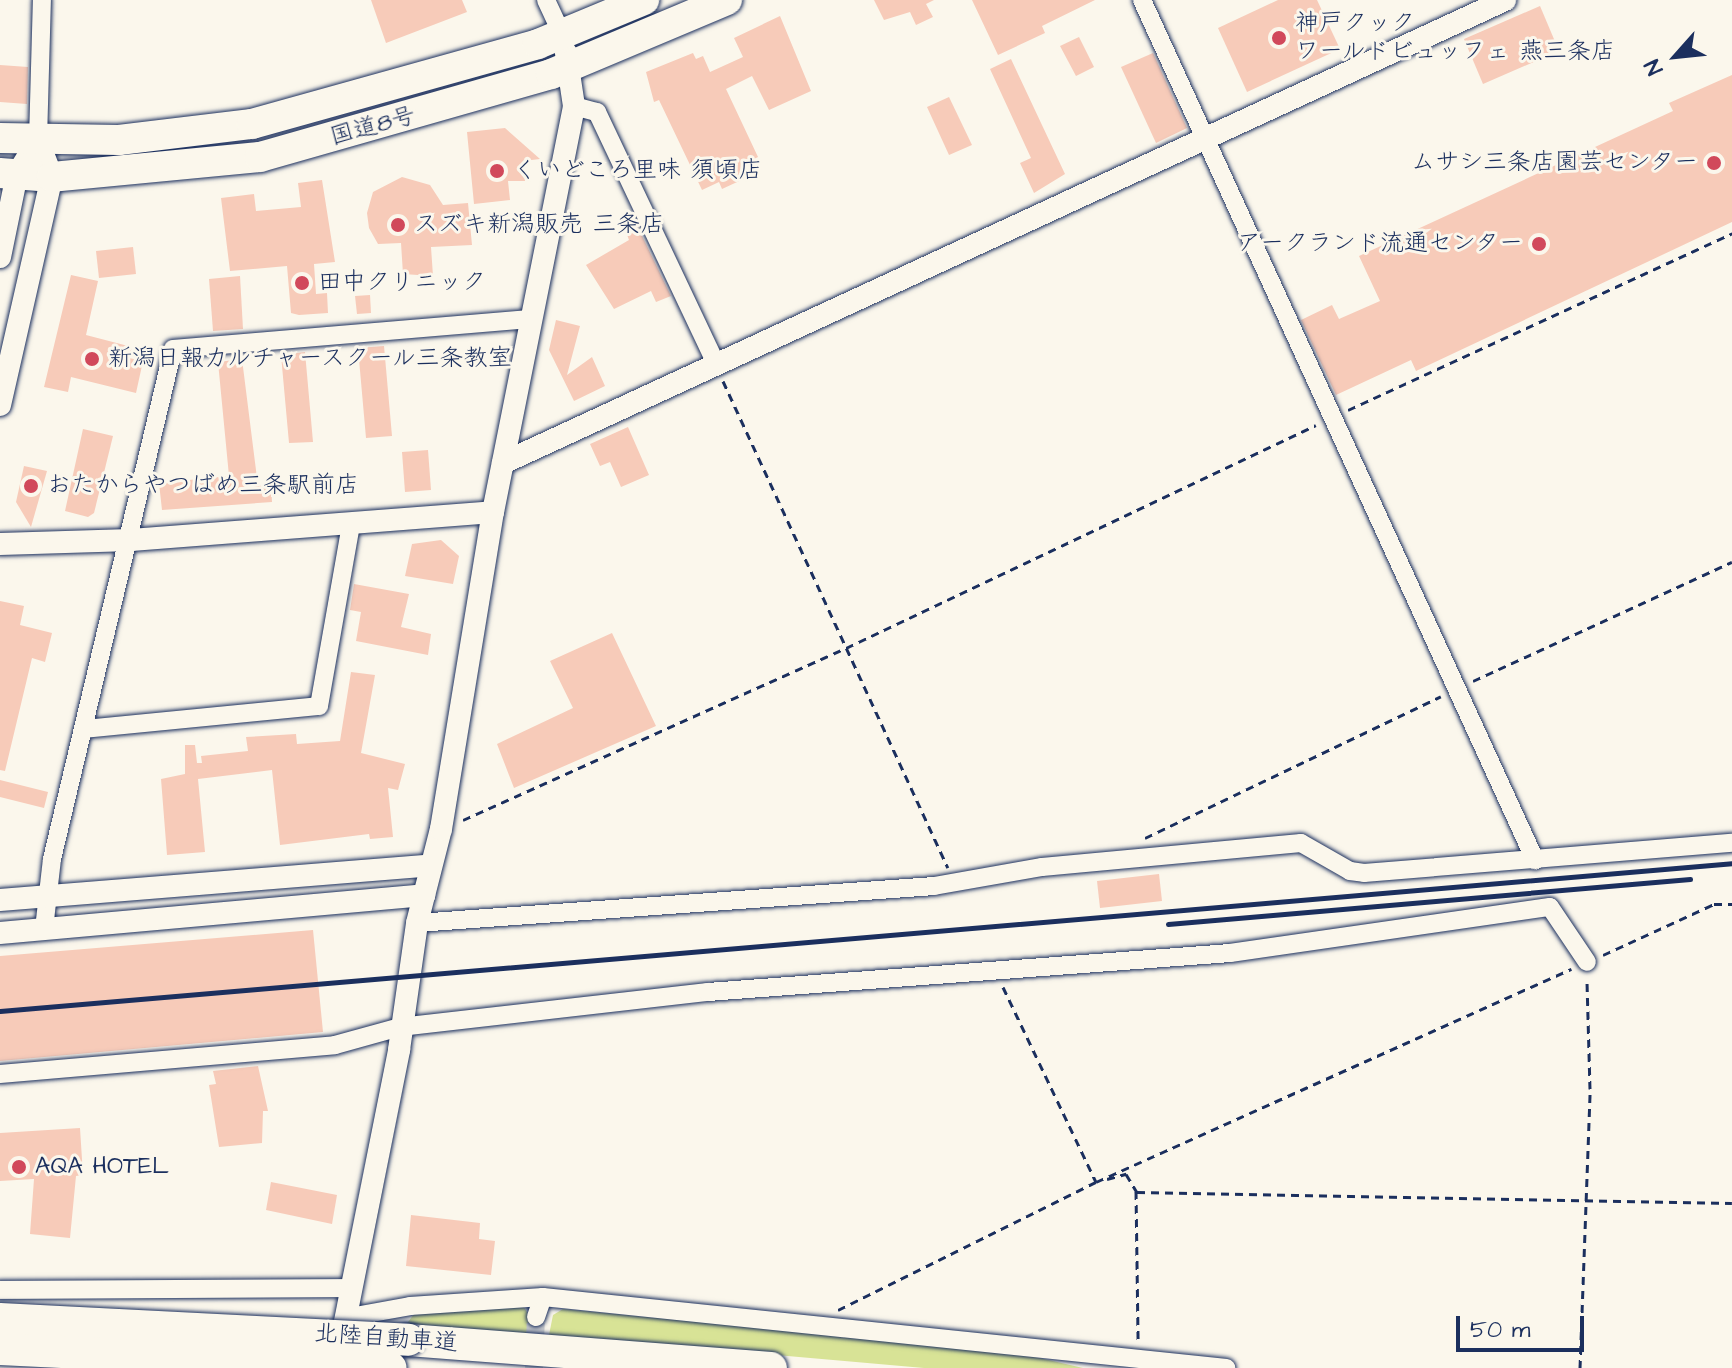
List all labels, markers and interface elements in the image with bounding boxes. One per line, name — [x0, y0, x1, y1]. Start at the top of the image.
place label: 神戸クック ワールドビュッフェ 燕三条店 — [1295, 10, 1617, 66]
north arrow — [1636, 16, 1716, 96]
marker: 神戸クック ワールドビュッフェ 燕三条店 — [1270, 29, 1288, 47]
text: N — [1637, 54, 1671, 80]
street label: 国道8号 — [327, 102, 419, 152]
place label: ムサシ三条店園芸センター — [1410, 149, 1698, 177]
marker: ムサシ三条店園芸センター — [1705, 154, 1723, 172]
place label: くいどころ里味 須頃店 — [513, 157, 763, 185]
marker: くいどころ里味 須頃店 — [488, 162, 506, 180]
place label: スズキ新潟販売 三条店 — [414, 211, 664, 239]
marker: スズキ新潟販売 三条店 — [389, 216, 407, 234]
place label: アークランド流通センター — [1236, 230, 1523, 258]
marker: アークランド流通センター — [1530, 235, 1548, 253]
place label: 田中クリニック — [318, 269, 486, 297]
marker: 田中クリニック — [293, 274, 311, 292]
place label: 新潟日報カルチャースクール三条教室 — [108, 345, 516, 373]
marker: 新潟日報カルチャースクール三条教室 — [83, 350, 101, 368]
place label: おたからやつばめ三条駅前店 — [47, 472, 359, 500]
marker: おたからやつばめ三条駅前店 — [22, 477, 40, 495]
place label: AQA HOTEL — [35, 1153, 169, 1181]
marker: AQA HOTEL — [10, 1158, 28, 1176]
scale bar — [1460, 1300, 1588, 1350]
text: 50 m — [1470, 1313, 1530, 1347]
street label: 北陸自動車道 — [313, 1320, 459, 1358]

